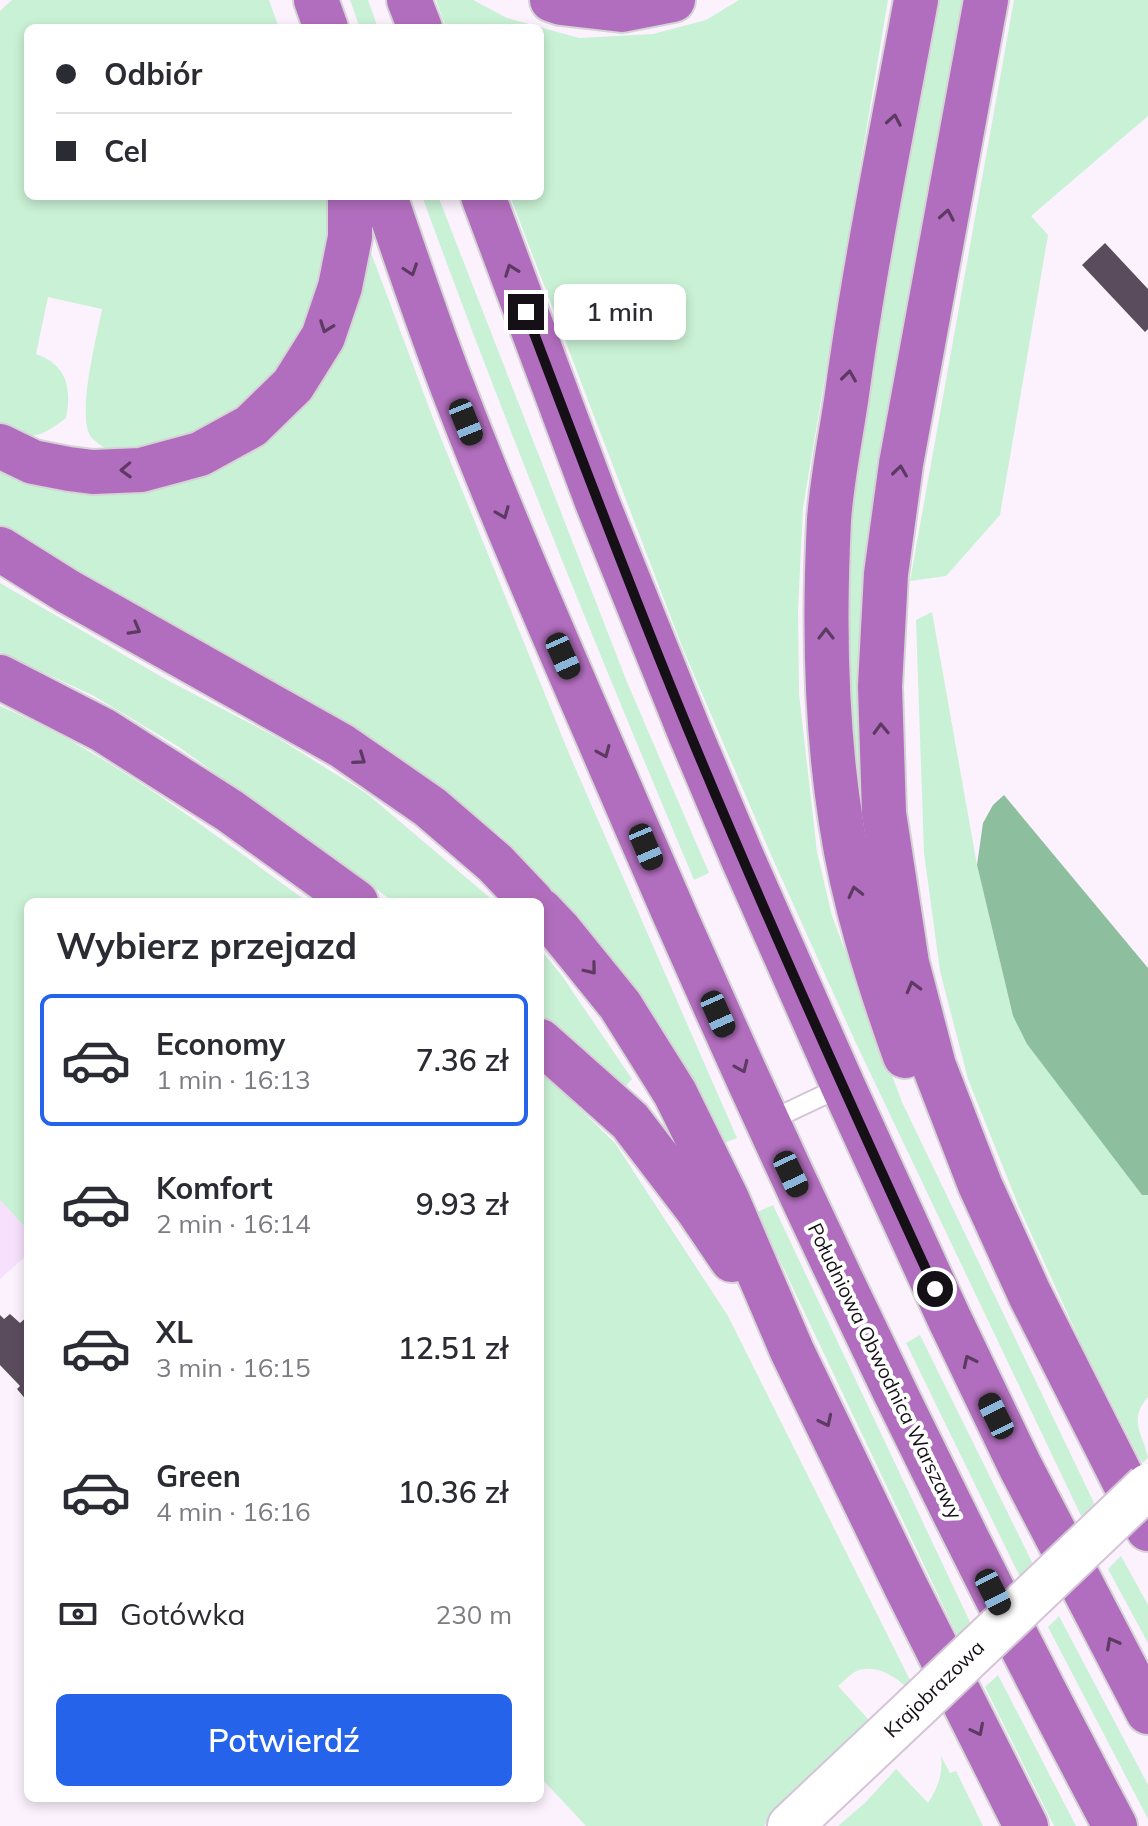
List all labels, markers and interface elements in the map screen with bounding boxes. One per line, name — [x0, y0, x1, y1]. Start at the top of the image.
text: Odbiór — [104, 55, 202, 93]
one-way arrow — [885, 113, 902, 126]
text: Cel — [104, 132, 148, 170]
one-way arrow — [937, 208, 954, 222]
one-way arrow — [401, 262, 417, 276]
one-way arrow — [504, 264, 520, 278]
callout: 1 min — [554, 284, 686, 340]
route end — [508, 294, 544, 330]
text: 1 min — [586, 295, 654, 328]
one-way arrow — [320, 319, 336, 333]
one-way arrow — [840, 369, 857, 383]
car — [446, 395, 486, 449]
one-way arrow — [119, 462, 132, 479]
one-way arrow — [891, 464, 908, 477]
one-way arrow — [493, 505, 509, 519]
one-way arrow — [126, 619, 141, 635]
one-way arrow — [818, 627, 835, 640]
car — [542, 629, 584, 683]
one-way arrow — [873, 722, 890, 735]
one-way arrow — [595, 744, 611, 758]
one-way arrow — [352, 749, 366, 764]
car — [626, 820, 666, 874]
one-way arrow — [847, 885, 864, 899]
text: Wybierz przejazd — [56, 923, 357, 968]
one-way arrow — [581, 960, 595, 975]
one-way arrow — [906, 980, 923, 994]
car — [697, 987, 739, 1041]
icon: car — [60, 1024, 132, 1096]
text: Economy — [156, 1025, 285, 1063]
text: 7.36 zł — [416, 1041, 508, 1079]
one-way arrow — [732, 1059, 748, 1074]
text: 1 min · 16:13 — [156, 1063, 311, 1096]
car — [770, 1147, 812, 1201]
icon: car — [60, 1168, 132, 1240]
text: Komfort — [156, 1169, 273, 1207]
text: 9.93 zł — [416, 1185, 508, 1223]
text: 2 min · 16:14 — [156, 1207, 311, 1240]
street label: Południowa Obwodnica Warszawy — [803, 1219, 968, 1523]
route start — [917, 1271, 953, 1307]
icon: car — [60, 1312, 132, 1384]
text: XL — [156, 1313, 193, 1351]
text: 12.51 zł — [398, 1329, 508, 1367]
text: 3 min · 16:15 — [156, 1351, 311, 1384]
one-way arrow — [963, 1354, 979, 1369]
car — [975, 1389, 1017, 1443]
one-way arrow — [816, 1413, 832, 1428]
icon: car — [60, 1456, 132, 1528]
text: Green — [156, 1457, 241, 1495]
text: 10.36 zł — [398, 1473, 508, 1511]
text: 4 min · 16:16 — [156, 1495, 311, 1528]
car — [971, 1565, 1015, 1619]
icon: cash — [56, 1592, 100, 1636]
text: Gotówka — [120, 1595, 246, 1633]
text: 230 m — [436, 1598, 512, 1631]
street label: Krajobrazowa — [878, 1635, 989, 1743]
one-way arrow — [1106, 1636, 1121, 1651]
button: Potwierdź — [56, 1694, 512, 1786]
one-way arrow — [968, 1722, 984, 1736]

